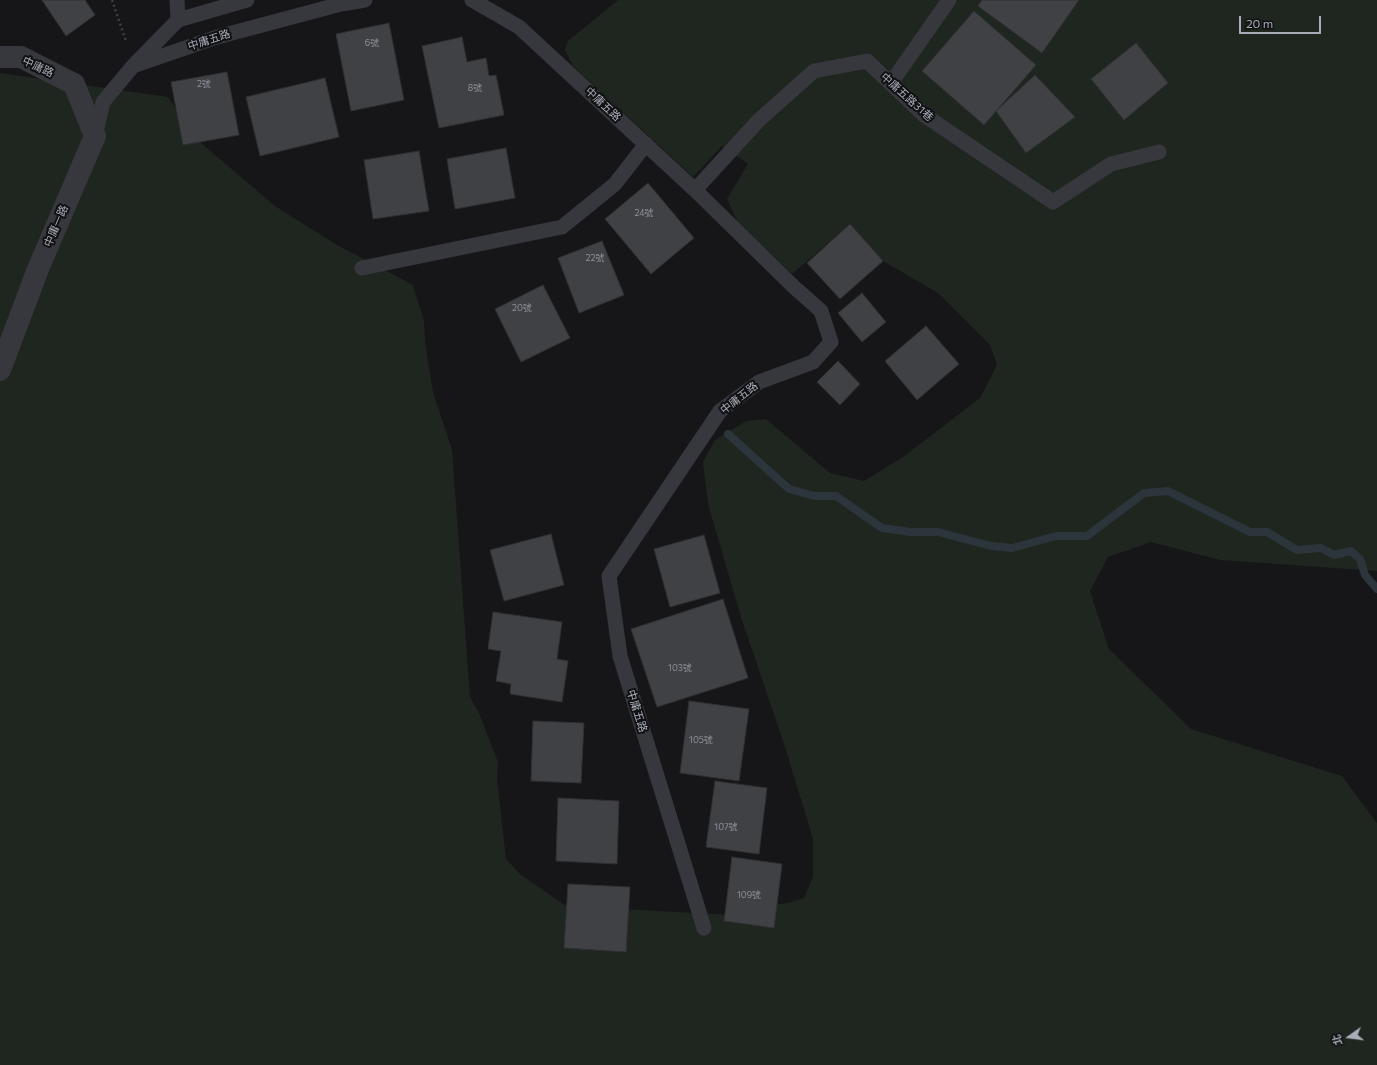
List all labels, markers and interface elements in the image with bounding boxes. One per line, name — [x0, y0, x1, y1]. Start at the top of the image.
scale bar — [1241, 8, 1323, 34]
text: 20 m — [1246, 16, 1273, 30]
street label: 中庸五路 — [186, 27, 232, 53]
house number: 6號 — [365, 38, 379, 48]
street label: 中庸路 — [20, 54, 56, 80]
street label: 中庸五路31巷 — [878, 70, 936, 124]
house number: 2號 — [197, 79, 211, 89]
house number: 8號 — [468, 83, 482, 93]
street label: 中庸五路 — [582, 84, 624, 124]
street label: 中庸一路 — [41, 203, 71, 249]
house number: 24號 — [634, 208, 654, 218]
house number: 22號 — [586, 253, 604, 263]
house number: 20號 — [512, 303, 532, 313]
street label: 中庸五路 — [718, 379, 760, 417]
house number: 103號 — [668, 663, 692, 673]
street label: 中庸五路 — [624, 688, 650, 734]
house number: 105號 — [689, 735, 713, 745]
house number: 107號 — [714, 822, 738, 832]
house number: 109號 — [737, 890, 761, 900]
north arrow — [1329, 1017, 1369, 1057]
text: 北 — [1329, 1033, 1345, 1047]

